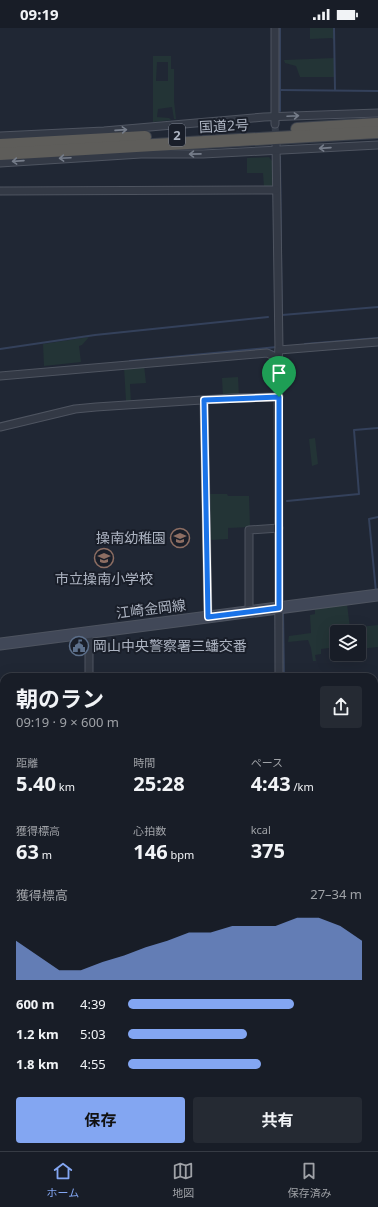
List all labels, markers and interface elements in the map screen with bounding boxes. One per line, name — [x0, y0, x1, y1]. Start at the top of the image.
text: 09:19 — [20, 4, 59, 24]
one-way arrow — [286, 112, 299, 120]
street label: 国道2号 — [199, 115, 249, 136]
road number: 2 — [169, 124, 185, 146]
one-way arrow — [114, 126, 127, 133]
one-way arrow — [319, 144, 332, 151]
one-way arrow — [189, 151, 202, 158]
one-way arrow — [59, 155, 72, 162]
one-way arrow — [12, 158, 25, 165]
pin — [262, 356, 296, 397]
icon: arrive — [268, 362, 290, 384]
school or university icon: 操南幼稚園 — [169, 527, 191, 549]
place label: 操南幼稚園 — [96, 528, 166, 547]
school or university icon: 市立操南小学校 — [93, 547, 115, 569]
place label: 市立操南小学校 — [55, 569, 153, 588]
street label: 江崎金岡線 — [115, 595, 187, 622]
map controls — [330, 625, 366, 661]
button: layers — [330, 625, 366, 661]
public building icon: 岡山中央警察署三蟠交番 — [68, 635, 90, 657]
place label: 岡山中央警察署三蟠交番 — [93, 636, 247, 655]
text: 朝のラン — [16, 683, 104, 713]
button: share — [320, 686, 362, 728]
text: 09:19 · 9 × 600 m — [16, 713, 119, 731]
text: 距離 — [16, 755, 38, 770]
text: 時間 — [133, 755, 155, 770]
text: ペース — [251, 755, 283, 770]
text: 5.40 — [16, 770, 56, 797]
text: 25:28 — [133, 770, 185, 797]
text: 4:43 — [251, 770, 291, 797]
text: km — [56, 779, 75, 794]
text: /km — [291, 779, 314, 794]
text: kcal — [251, 822, 271, 837]
text: 獲得標高 — [16, 823, 60, 838]
text: 心拍数 — [133, 823, 166, 838]
text: 375 — [251, 837, 285, 864]
text: 63 — [16, 838, 39, 865]
text: 146 — [133, 838, 168, 865]
text: m — [39, 847, 52, 862]
text: bpm — [168, 847, 194, 862]
text: 27–34 m — [310, 885, 362, 903]
text: 獲得標高 — [16, 886, 68, 904]
text: 600 m — [16, 995, 54, 1013]
text: 4:39 — [80, 995, 106, 1013]
text: 1.2 km — [16, 1025, 59, 1043]
text: 5:03 — [80, 1025, 106, 1043]
text: 1.8 km — [16, 1055, 59, 1073]
text: 4:55 — [80, 1055, 106, 1073]
button: 保存 — [16, 1097, 185, 1143]
button: 共有 — [193, 1097, 362, 1143]
tab: ホーム — [47, 1160, 79, 1200]
tab: 地図 — [172, 1160, 194, 1200]
tab: 保存済み — [287, 1160, 331, 1200]

